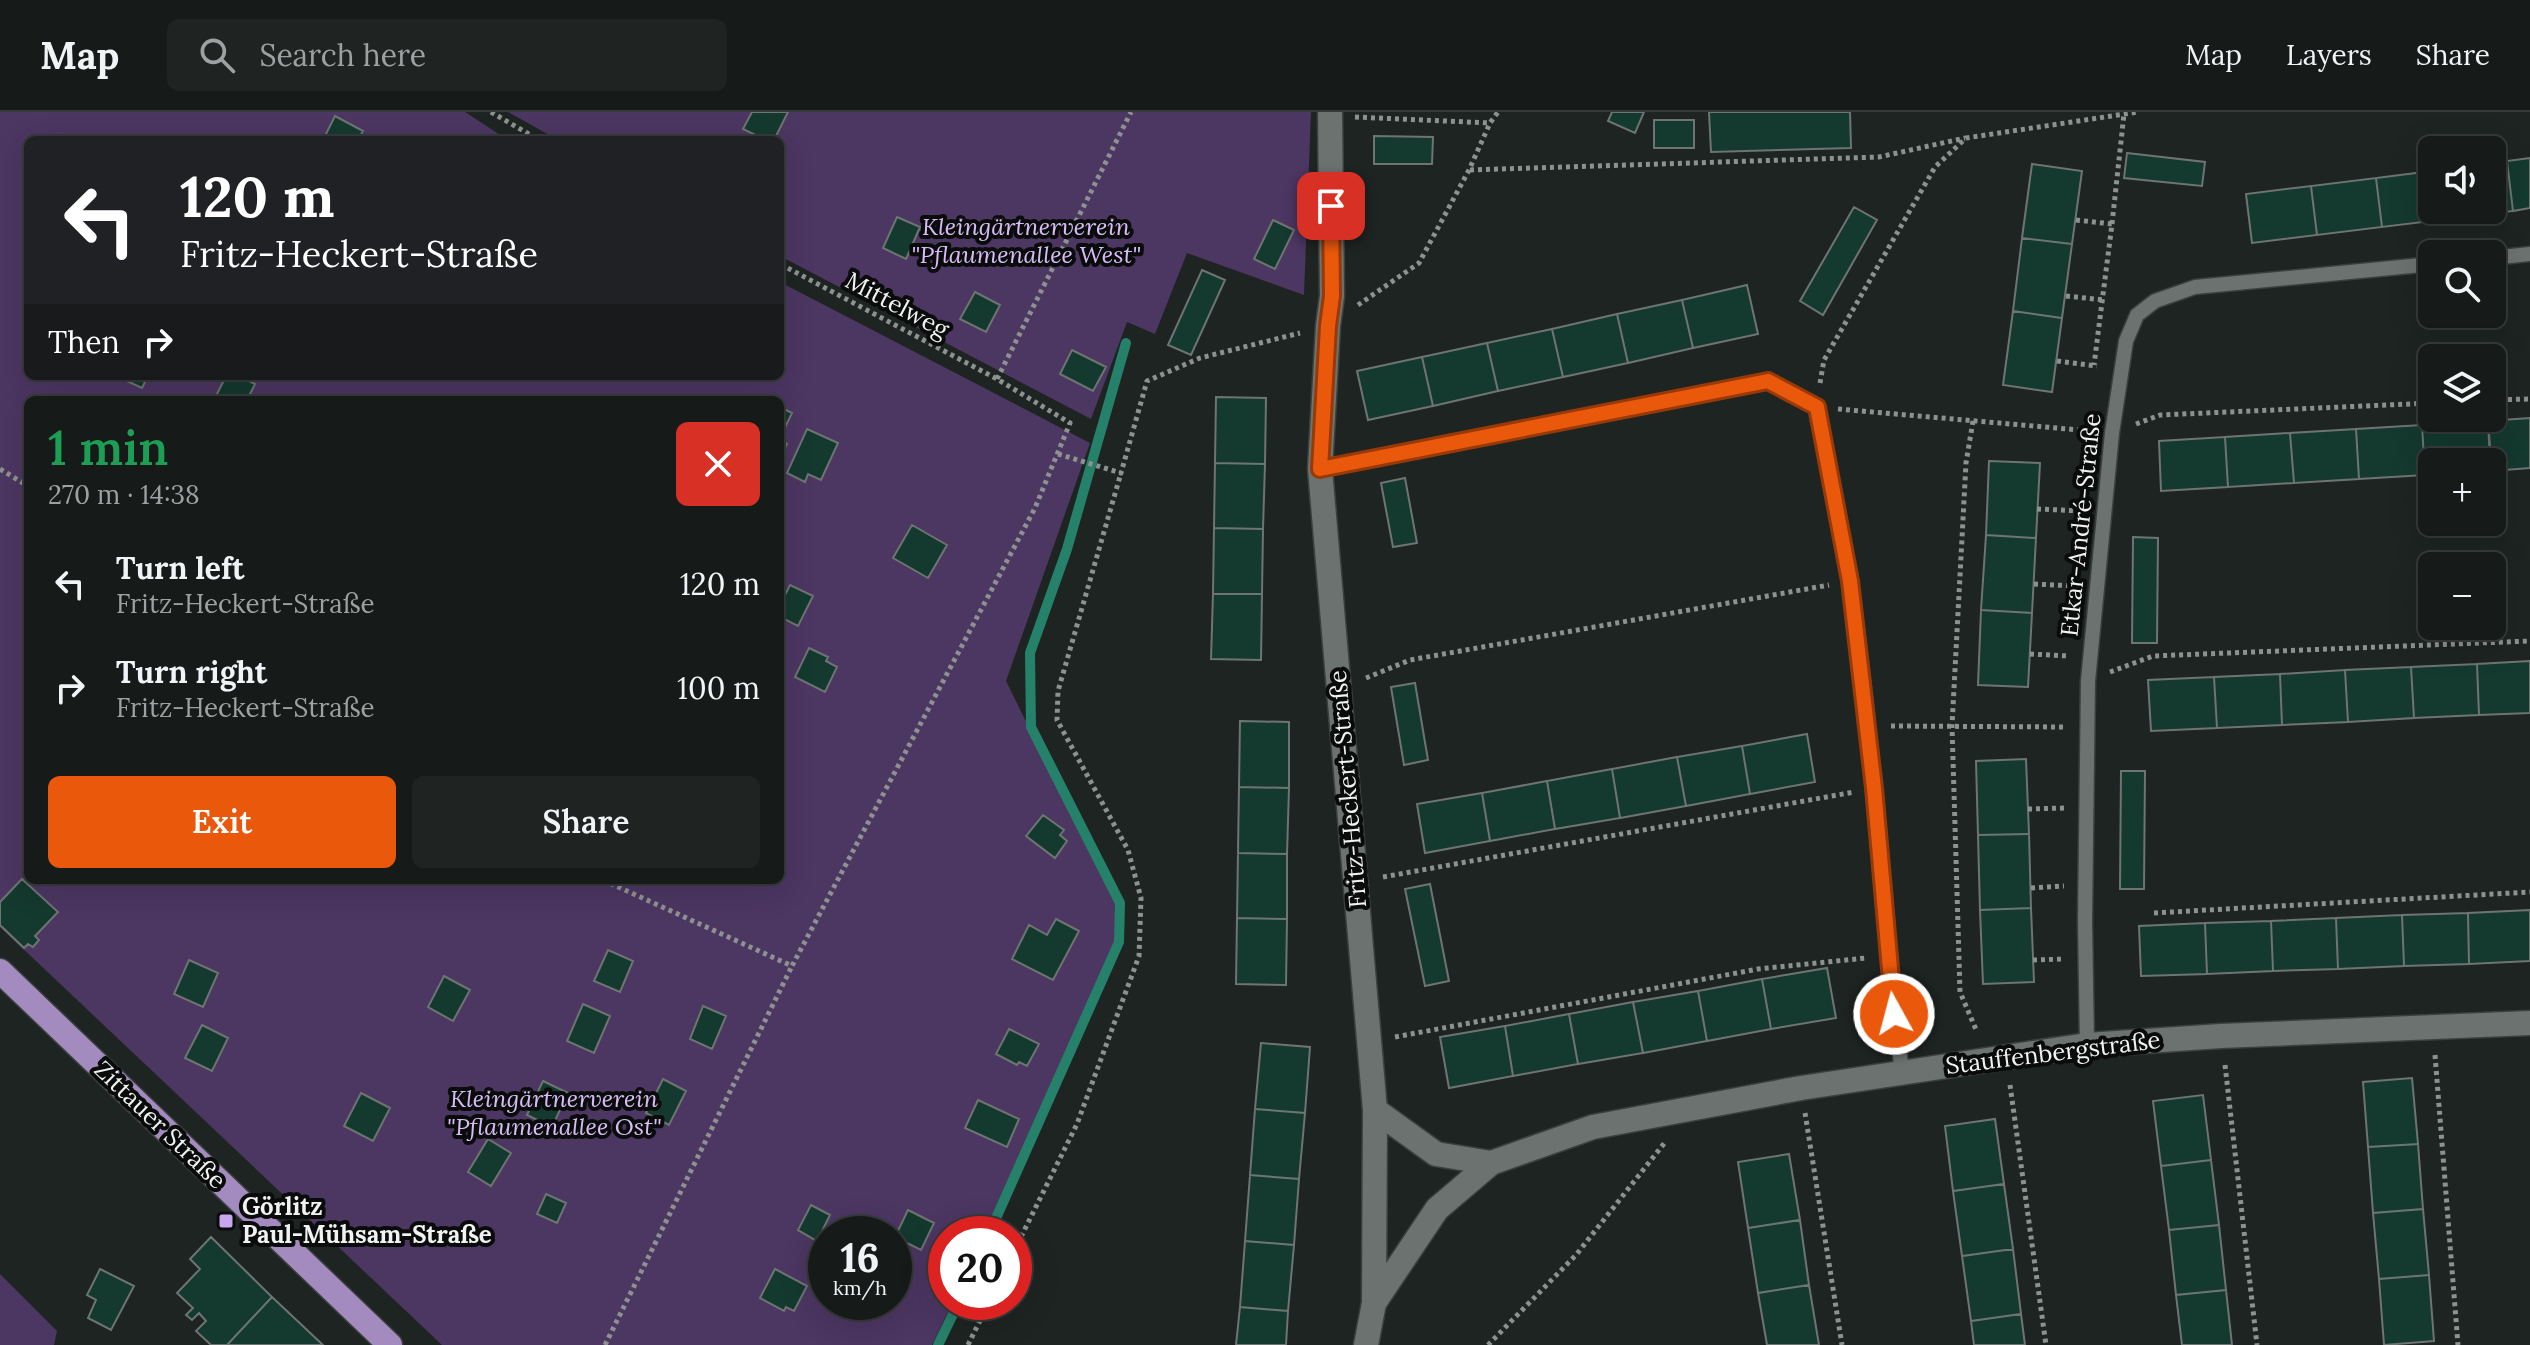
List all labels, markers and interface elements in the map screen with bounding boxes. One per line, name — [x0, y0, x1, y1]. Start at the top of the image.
search box — [167, 19, 727, 91]
text: Map — [40, 31, 119, 79]
icon: search — [195, 33, 239, 77]
text: Search here — [259, 36, 426, 74]
text: Map — [2185, 37, 2242, 73]
text: Layers — [2286, 37, 2372, 73]
text: Share — [2416, 37, 2490, 73]
map controls — [2418, 136, 2506, 640]
button: sound — [2418, 136, 2506, 224]
text: 120 m — [180, 161, 334, 232]
icon: left — [48, 168, 152, 272]
pin — [1297, 172, 1365, 240]
icon: arrive — [1309, 184, 1353, 228]
park label: Kleingärtnerverein "Pflaumenallee West" — [911, 211, 1141, 270]
text: Fritz-Heckert-Straße — [180, 231, 538, 277]
button: search — [2418, 240, 2506, 328]
street label: Mittelweg — [840, 264, 955, 345]
icon: right — [136, 320, 180, 364]
text: Then — [48, 323, 120, 361]
button: layers — [2418, 344, 2506, 432]
street label: Etkar-André-Straße — [2053, 412, 2108, 638]
text: 1 min — [48, 417, 168, 478]
button: close — [676, 422, 760, 506]
button: + — [2418, 448, 2506, 536]
text: 270 m · 14:38 — [48, 478, 200, 511]
text: Turn left — [116, 549, 244, 587]
button: − — [2418, 552, 2506, 640]
icon: left — [48, 562, 92, 606]
text: 120 m — [680, 565, 760, 603]
text: Fritz-Heckert-Straße — [116, 587, 375, 620]
text: Turn right — [116, 653, 267, 691]
icon: right — [48, 666, 92, 710]
text: 100 m — [677, 669, 760, 707]
street label: Fritz-Heckert-Straße — [1322, 669, 1373, 909]
text: Fritz-Heckert-Straße — [116, 691, 375, 724]
button: Exit — [48, 776, 396, 868]
button: Share — [412, 776, 760, 868]
position arrow — [1852, 972, 1936, 1056]
street label: Stauffenbergstraße — [1944, 1024, 2162, 1081]
street label: Zittauer Straße — [88, 1054, 233, 1195]
park label: Kleingärtnerverein "Pflaumenallee Ost" — [447, 1083, 661, 1142]
place label: Görlitz Paul-Mühsam-Straße — [242, 1191, 492, 1250]
marker: Görlitz Paul-Mühsam-Straße — [217, 1212, 235, 1230]
speed limit sign: 20 — [928, 1216, 1032, 1320]
text: 16 — [840, 1232, 880, 1283]
text: km/h — [833, 1275, 887, 1300]

